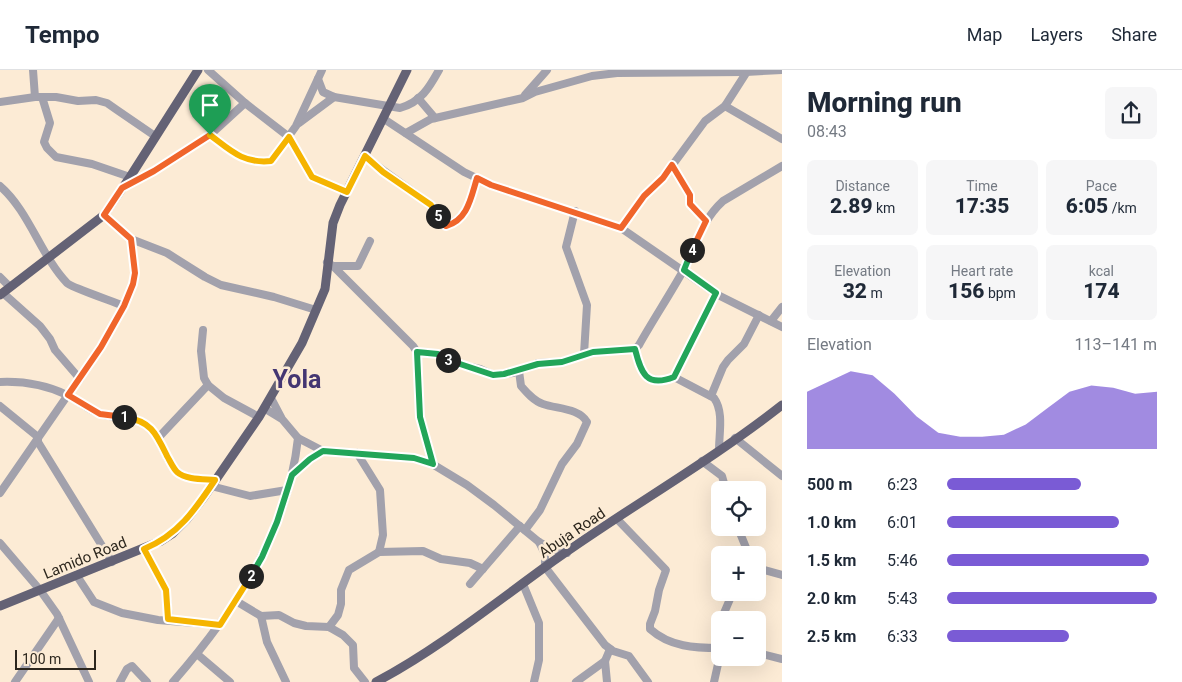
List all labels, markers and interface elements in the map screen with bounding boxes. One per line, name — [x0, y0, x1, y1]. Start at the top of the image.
text: Tempo — [25, 21, 100, 49]
text: Map — [967, 24, 1002, 45]
text: Layers — [1030, 24, 1083, 45]
text: Share — [1111, 24, 1157, 45]
pin — [189, 84, 231, 135]
text: Morning run — [807, 86, 962, 119]
button: share — [1105, 87, 1157, 139]
icon: arrive — [196, 91, 224, 119]
text: 08:43 — [807, 122, 847, 141]
text: Distance — [835, 178, 890, 194]
text: Time — [966, 178, 998, 194]
text: Pace — [1086, 178, 1117, 194]
text: 2.89 — [830, 194, 873, 218]
text: 17:35 — [955, 194, 1009, 218]
text: 6:05 — [1066, 194, 1108, 218]
text: km — [873, 200, 895, 216]
text: /km — [1108, 200, 1137, 216]
pin: 5 — [426, 204, 450, 228]
text: 5 — [434, 208, 443, 224]
pin: 4 — [680, 238, 704, 262]
text: 4 — [688, 242, 697, 258]
text: Elevation — [834, 263, 891, 279]
text: Heart rate — [951, 263, 1013, 279]
text: kcal — [1089, 263, 1114, 279]
text: 32 — [843, 279, 867, 303]
text: 156 — [948, 279, 984, 303]
text: 174 — [1083, 279, 1120, 303]
text: m — [867, 285, 883, 301]
text: bpm — [984, 285, 1016, 301]
text: Elevation — [807, 335, 872, 354]
text: 113–141 m — [1075, 335, 1157, 354]
pin: 3 — [436, 348, 460, 372]
text: 3 — [444, 352, 453, 368]
district label: Yola — [273, 365, 321, 394]
pin: 1 — [112, 404, 136, 430]
text: 1 — [120, 409, 129, 425]
text: 500 m — [807, 475, 852, 494]
text: 6:23 — [887, 475, 918, 494]
map controls — [711, 481, 766, 666]
button: locate — [711, 481, 766, 536]
street label: Abuja Road — [535, 504, 609, 562]
text: 1.0 km — [807, 513, 856, 532]
text: 6:01 — [887, 513, 918, 532]
street label: Lamido Road — [41, 533, 129, 583]
button: + — [711, 546, 766, 601]
text: 1.5 km — [807, 551, 856, 570]
text: 5:46 — [887, 551, 918, 570]
pin: 2 — [238, 564, 264, 588]
text: 2 — [247, 568, 256, 584]
text: 2.0 km — [807, 589, 856, 608]
text: 5:43 — [887, 589, 918, 608]
button: − — [711, 611, 766, 666]
text: 2.5 km — [807, 627, 856, 646]
text: 6:33 — [887, 627, 918, 646]
scale bar — [15, 647, 96, 670]
text: 100 m — [22, 651, 61, 667]

